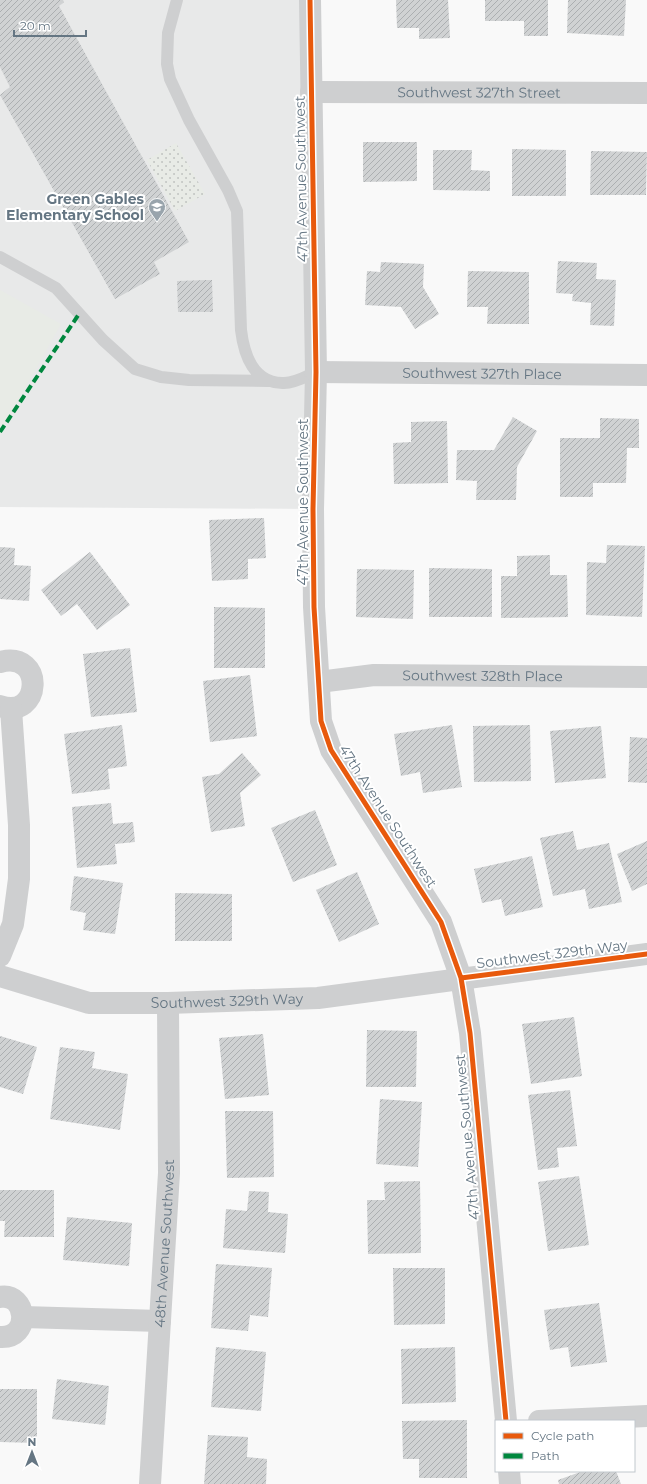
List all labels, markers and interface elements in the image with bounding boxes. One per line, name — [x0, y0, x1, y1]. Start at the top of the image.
scale bar — [14, 12, 86, 38]
text: 20 m — [20, 18, 51, 33]
street label: Southwest 327th Street — [397, 83, 561, 102]
street label: 47th Avenue Southwest — [291, 95, 311, 263]
place label: Green Gables Elementary School — [6, 190, 145, 224]
school or university icon: Green Gables Elementary School — [147, 197, 167, 222]
street label: Southwest 327th Place — [402, 364, 562, 383]
street label: 47th Avenue Southwest — [294, 418, 312, 585]
street label: Southwest 328th Place — [402, 666, 563, 685]
street label: 47th Avenue Southwest — [335, 741, 441, 891]
street label: Southwest 329th Way — [475, 936, 629, 972]
street label: Southwest 329th Way — [151, 989, 304, 1012]
street label: 47th Avenue Southwest — [451, 1053, 483, 1221]
street label: 48th Avenue Southwest — [151, 1159, 178, 1328]
legend — [495, 1420, 635, 1472]
text: Cycle path — [531, 1428, 594, 1443]
north arrow — [12, 1432, 52, 1472]
text: N — [28, 1435, 36, 1449]
text: Path — [531, 1448, 560, 1463]

